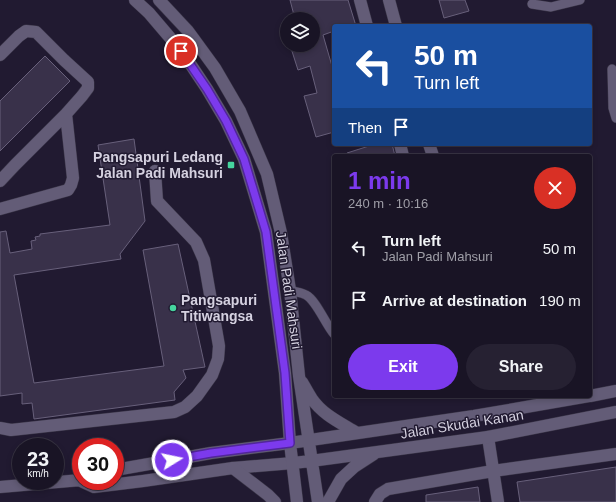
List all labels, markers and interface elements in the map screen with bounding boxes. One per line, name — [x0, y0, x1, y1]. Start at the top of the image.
map controls — [280, 12, 320, 52]
button: layers — [280, 12, 320, 52]
pin — [164, 34, 198, 68]
icon: arrive — [170, 40, 192, 62]
icon: left — [348, 40, 400, 92]
text: 50 m — [414, 40, 478, 71]
text: Turn left — [414, 73, 479, 93]
icon: arrive — [390, 116, 412, 138]
text: Then — [348, 119, 382, 136]
place label: Pangsapuri Ledang Jalan Padi Mahsuri — [93, 149, 223, 181]
marker: Pangsapuri Ledang Jalan Padi Mahsuri — [226, 160, 236, 170]
text: 1 min — [348, 167, 411, 194]
button: close — [534, 167, 576, 209]
text: 240 m · 10:16 — [348, 196, 428, 211]
street label: Jalan Padi Mahsuri — [273, 230, 305, 350]
text: Turn left — [382, 232, 441, 249]
icon: left — [348, 237, 370, 259]
text: 50 m — [543, 240, 576, 257]
text: Jalan Padi Mahsuri — [382, 249, 493, 264]
icon: arrive — [348, 289, 370, 311]
place label: Pangsapuri Titiwangsa — [181, 292, 257, 324]
text: Arrive at destination — [382, 292, 527, 309]
text: 190 m — [539, 292, 581, 309]
marker: Pangsapuri Titiwangsa — [168, 303, 178, 313]
button: Exit — [348, 344, 458, 390]
button: Share — [466, 344, 576, 390]
street label: Jalan Skudai Kanan — [399, 406, 525, 442]
speed limit sign: 30 — [72, 438, 124, 490]
position arrow — [151, 439, 193, 481]
text: 23 — [27, 448, 49, 470]
text: km/h — [27, 468, 49, 479]

